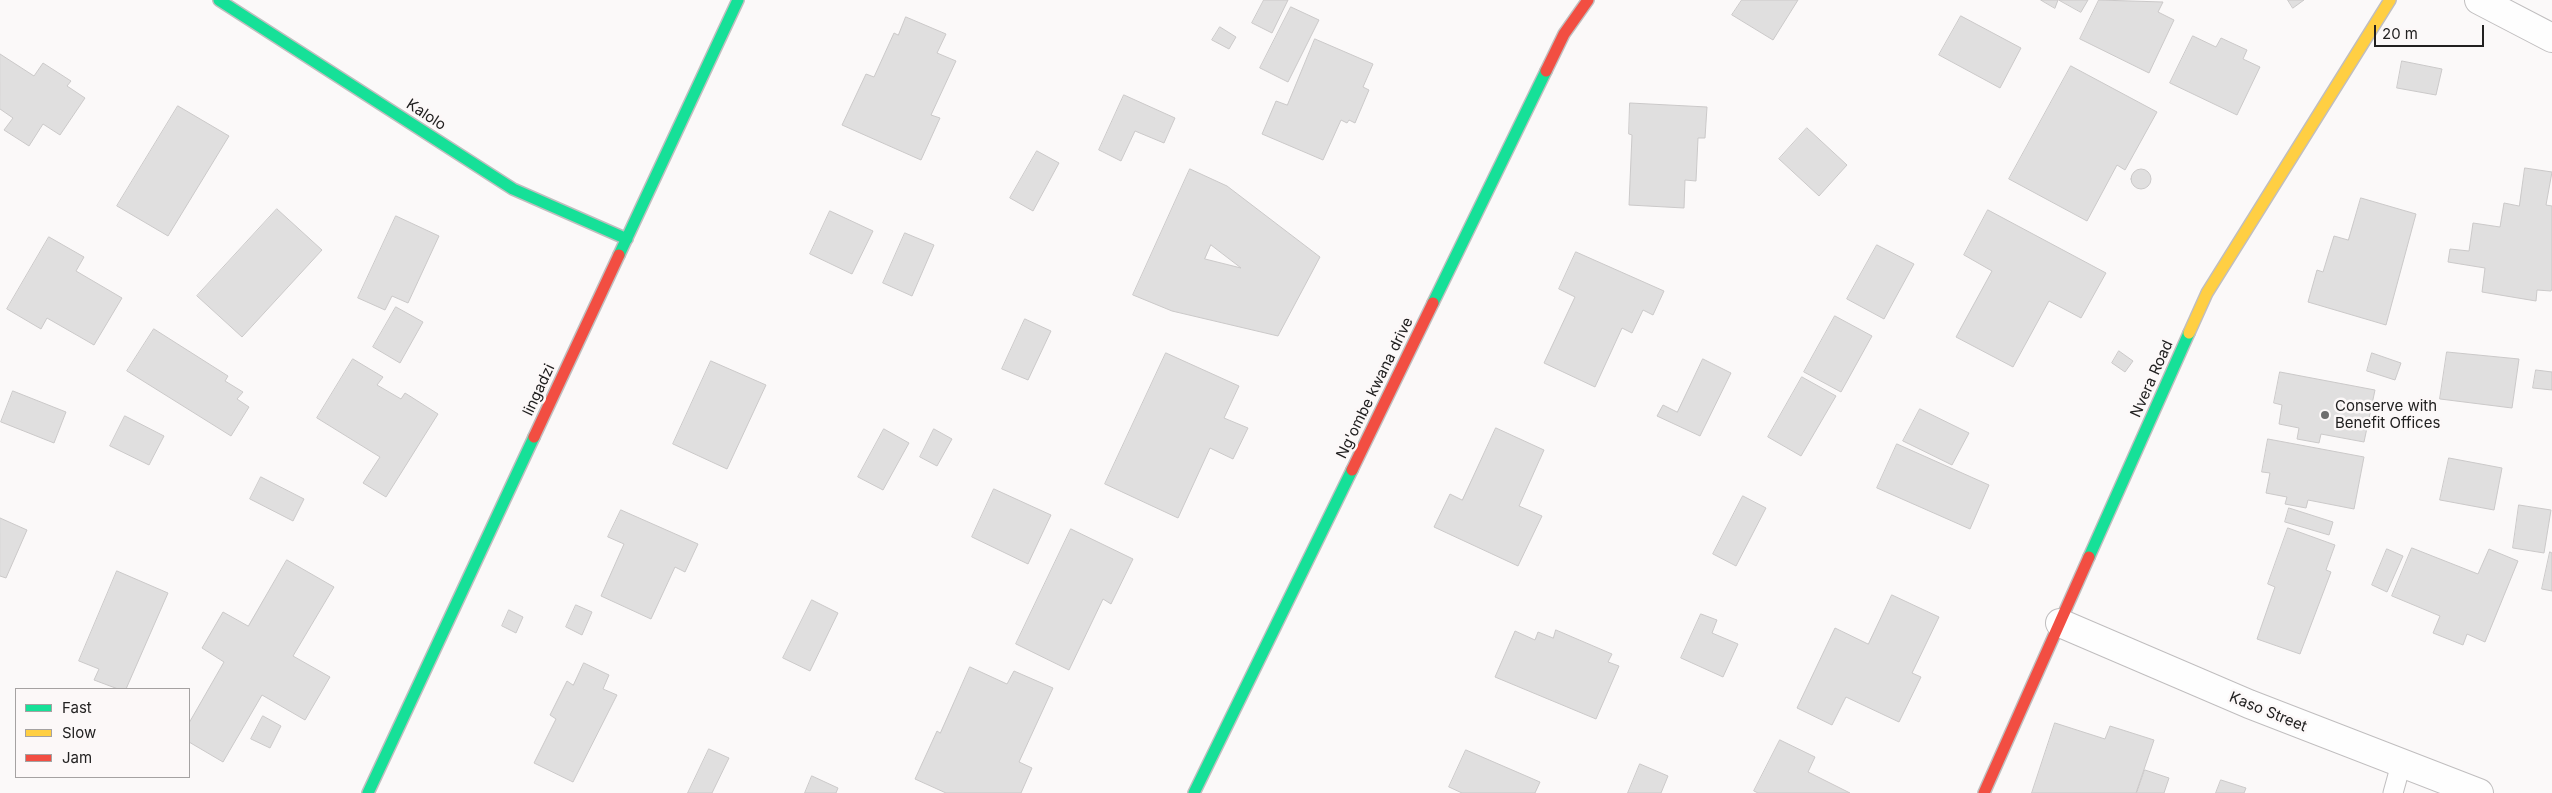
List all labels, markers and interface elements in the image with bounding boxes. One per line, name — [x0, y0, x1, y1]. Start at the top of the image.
scale bar — [2377, 15, 2487, 47]
text: 20 m — [2382, 24, 2418, 43]
street label: Kalolo — [403, 96, 449, 134]
street label: Ng'ombe kwana drive — [1333, 314, 1417, 462]
street label: Nvera Road — [2127, 338, 2177, 420]
street label: lingadzi — [519, 361, 559, 419]
place label: Conserve with Benefit Offices — [2335, 397, 2440, 432]
marker: Conserve with Benefit Offices — [2319, 409, 2331, 421]
legend — [15, 688, 190, 778]
street label: Kaso Street — [2227, 688, 2309, 736]
text: Fast — [62, 698, 92, 717]
text: Slow — [62, 723, 96, 742]
text: Jam — [62, 748, 92, 767]

